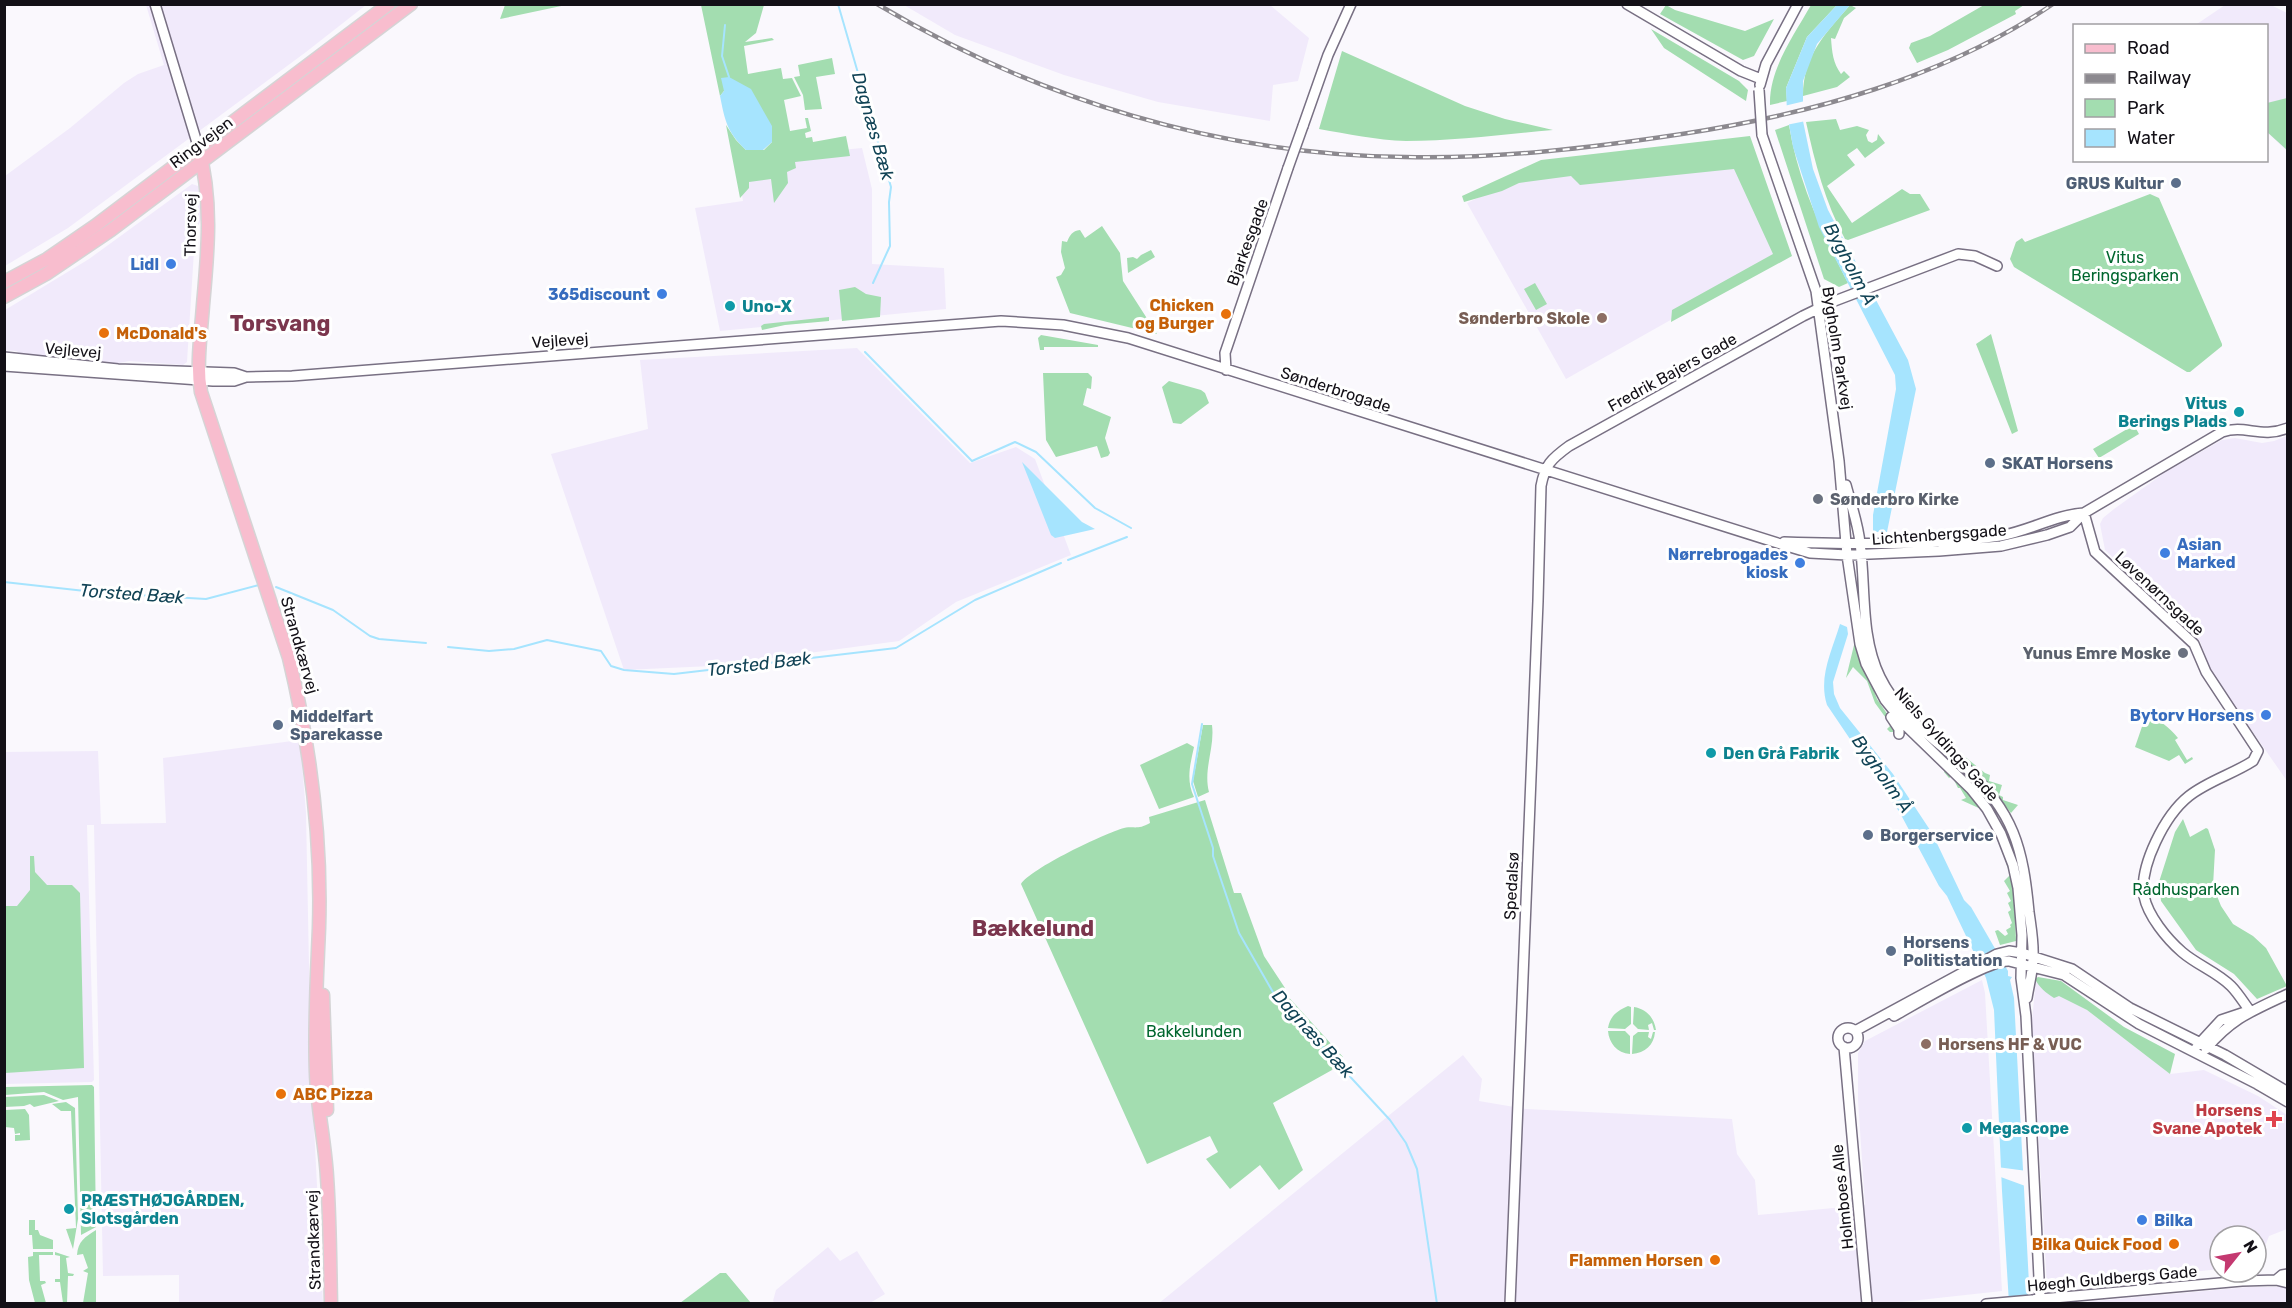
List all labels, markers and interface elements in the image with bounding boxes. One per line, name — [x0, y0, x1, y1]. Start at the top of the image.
legend — [2073, 24, 2268, 162]
text: Road — [2127, 37, 2170, 59]
text: Railway — [2127, 67, 2191, 89]
water label: Dagnæs Bæk — [847, 69, 899, 183]
text: Park — [2127, 97, 2165, 119]
street label: Ringvejen — [166, 113, 237, 172]
text: Water — [2127, 127, 2175, 149]
place label: GRUS Kultur — [2066, 174, 2165, 193]
marker: GRUS Kultur — [2169, 176, 2183, 190]
street label: Thorsvej — [180, 193, 201, 257]
street label: Bjarkesgade — [1223, 196, 1272, 288]
water label: Bygholm Å — [1819, 219, 1881, 309]
park label: Vitus Beringsparken — [2071, 248, 2179, 285]
place label: Lidl — [130, 255, 159, 274]
marker: Lidl — [164, 257, 178, 271]
place label: 365discount — [548, 285, 651, 304]
street label: Bygholm Parkvej — [1818, 285, 1857, 411]
marker: 365discount — [655, 287, 669, 301]
place label: Chicken og Burger — [1135, 296, 1215, 333]
place label: Uno-X — [742, 297, 792, 316]
marker: Uno-X — [723, 299, 737, 313]
marker: Chicken og Burger — [1219, 307, 1233, 321]
place label: Sønderbro Skole — [1459, 309, 1590, 328]
district label: Torsvang — [230, 310, 330, 337]
marker: Sønderbro Skole — [1595, 311, 1609, 325]
place label: McDonald's — [116, 324, 207, 343]
marker: McDonald's — [97, 326, 111, 340]
street label: Vejlevej — [531, 329, 589, 352]
street label: Fredrik Bajers Gade — [1604, 329, 1740, 416]
street label: Vejlevej — [44, 339, 102, 362]
street label: Sønderbrogade — [1278, 363, 1393, 416]
place label: Vitus Berings Plads — [2118, 394, 2227, 431]
marker: Vitus Berings Plads — [2232, 405, 2246, 419]
place label: SKAT Horsens — [2002, 454, 2113, 473]
marker: SKAT Horsens — [1983, 456, 1997, 470]
place label: Sønderbro Kirke — [1830, 490, 1959, 509]
marker: Sønderbro Kirke — [1811, 492, 1825, 506]
street label: Lichtenbergsgade — [1871, 520, 2007, 549]
place label: Asian Marked — [2177, 535, 2236, 572]
place label: Nørrebrogades kiosk — [1668, 545, 1789, 582]
marker: Asian Marked — [2158, 546, 2172, 560]
street label: Løvenørnsgade — [2111, 547, 2208, 640]
marker: Nørrebrogades kiosk — [1793, 556, 1807, 570]
water label: Torsted Bæk — [79, 579, 186, 609]
street label: Strandkærvej — [277, 594, 322, 696]
place label: Yunus Emre Moske — [2023, 644, 2171, 663]
marker: Yunus Emre Moske — [2176, 646, 2190, 660]
water label: Torsted Bæk — [706, 647, 813, 681]
street label: Niels Gyldings Gade — [1891, 684, 2003, 805]
place label: Bytorv Horsens — [2130, 706, 2254, 725]
place label: Middelfart Sparekasse — [290, 707, 383, 744]
marker: Bytorv Horsens — [2259, 708, 2273, 722]
marker: Middelfart Sparekasse — [271, 718, 285, 732]
water label: Bygholm Å — [1847, 731, 1917, 817]
place label: Den Grå Fabrik — [1723, 744, 1840, 763]
marker: Den Grå Fabrik — [1704, 746, 1718, 760]
place label: Borgerservice — [1880, 826, 1994, 845]
marker: Borgerservice — [1861, 828, 1875, 842]
street label: Spedalsø — [1500, 852, 1523, 921]
park label: Rådhusparken — [2132, 880, 2240, 899]
district label: Bækkelund — [972, 915, 1094, 942]
place label: Horsens Politistation — [1903, 933, 2002, 970]
marker: Horsens Politistation — [1884, 944, 1898, 958]
water label: Dagnæs Bæk — [1267, 985, 1359, 1083]
park label: Bakkelunden — [1146, 1022, 1242, 1041]
place label: Horsens HF & VUC — [1938, 1035, 2082, 1054]
marker: Horsens HF & VUC — [1919, 1037, 1933, 1051]
place label: ABC Pizza — [293, 1085, 373, 1104]
marker: ABC Pizza — [274, 1087, 288, 1101]
place label: Horsens Svane Apotek — [2152, 1101, 2263, 1138]
marker: Horsens Svane Apotek — [2267, 1112, 2281, 1126]
place label: Megascope — [1979, 1119, 2069, 1138]
marker: Megascope — [1960, 1121, 1974, 1135]
street label: Holmboes Alle — [1828, 1143, 1857, 1250]
place label: PRÆSTHØJGÅRDEN, Slotsgården — [81, 1190, 244, 1228]
street label: Strandkærvej — [302, 1190, 325, 1290]
marker: PRÆSTHØJGÅRDEN, Slotsgården — [62, 1202, 76, 1216]
place label: Bilka — [2154, 1211, 2193, 1230]
marker: Bilka — [2135, 1213, 2149, 1227]
north arrow — [2208, 1224, 2268, 1284]
place label: Bilka Quick Food — [2032, 1235, 2162, 1254]
marker: Bilka Quick Food — [2167, 1237, 2181, 1251]
text: N — [2239, 1237, 2262, 1256]
place label: Flammen Horsen — [1569, 1251, 1703, 1270]
marker: Flammen Horsen — [1708, 1253, 1722, 1267]
street label: Høegh Guldbergs Gade — [2026, 1262, 2198, 1295]

